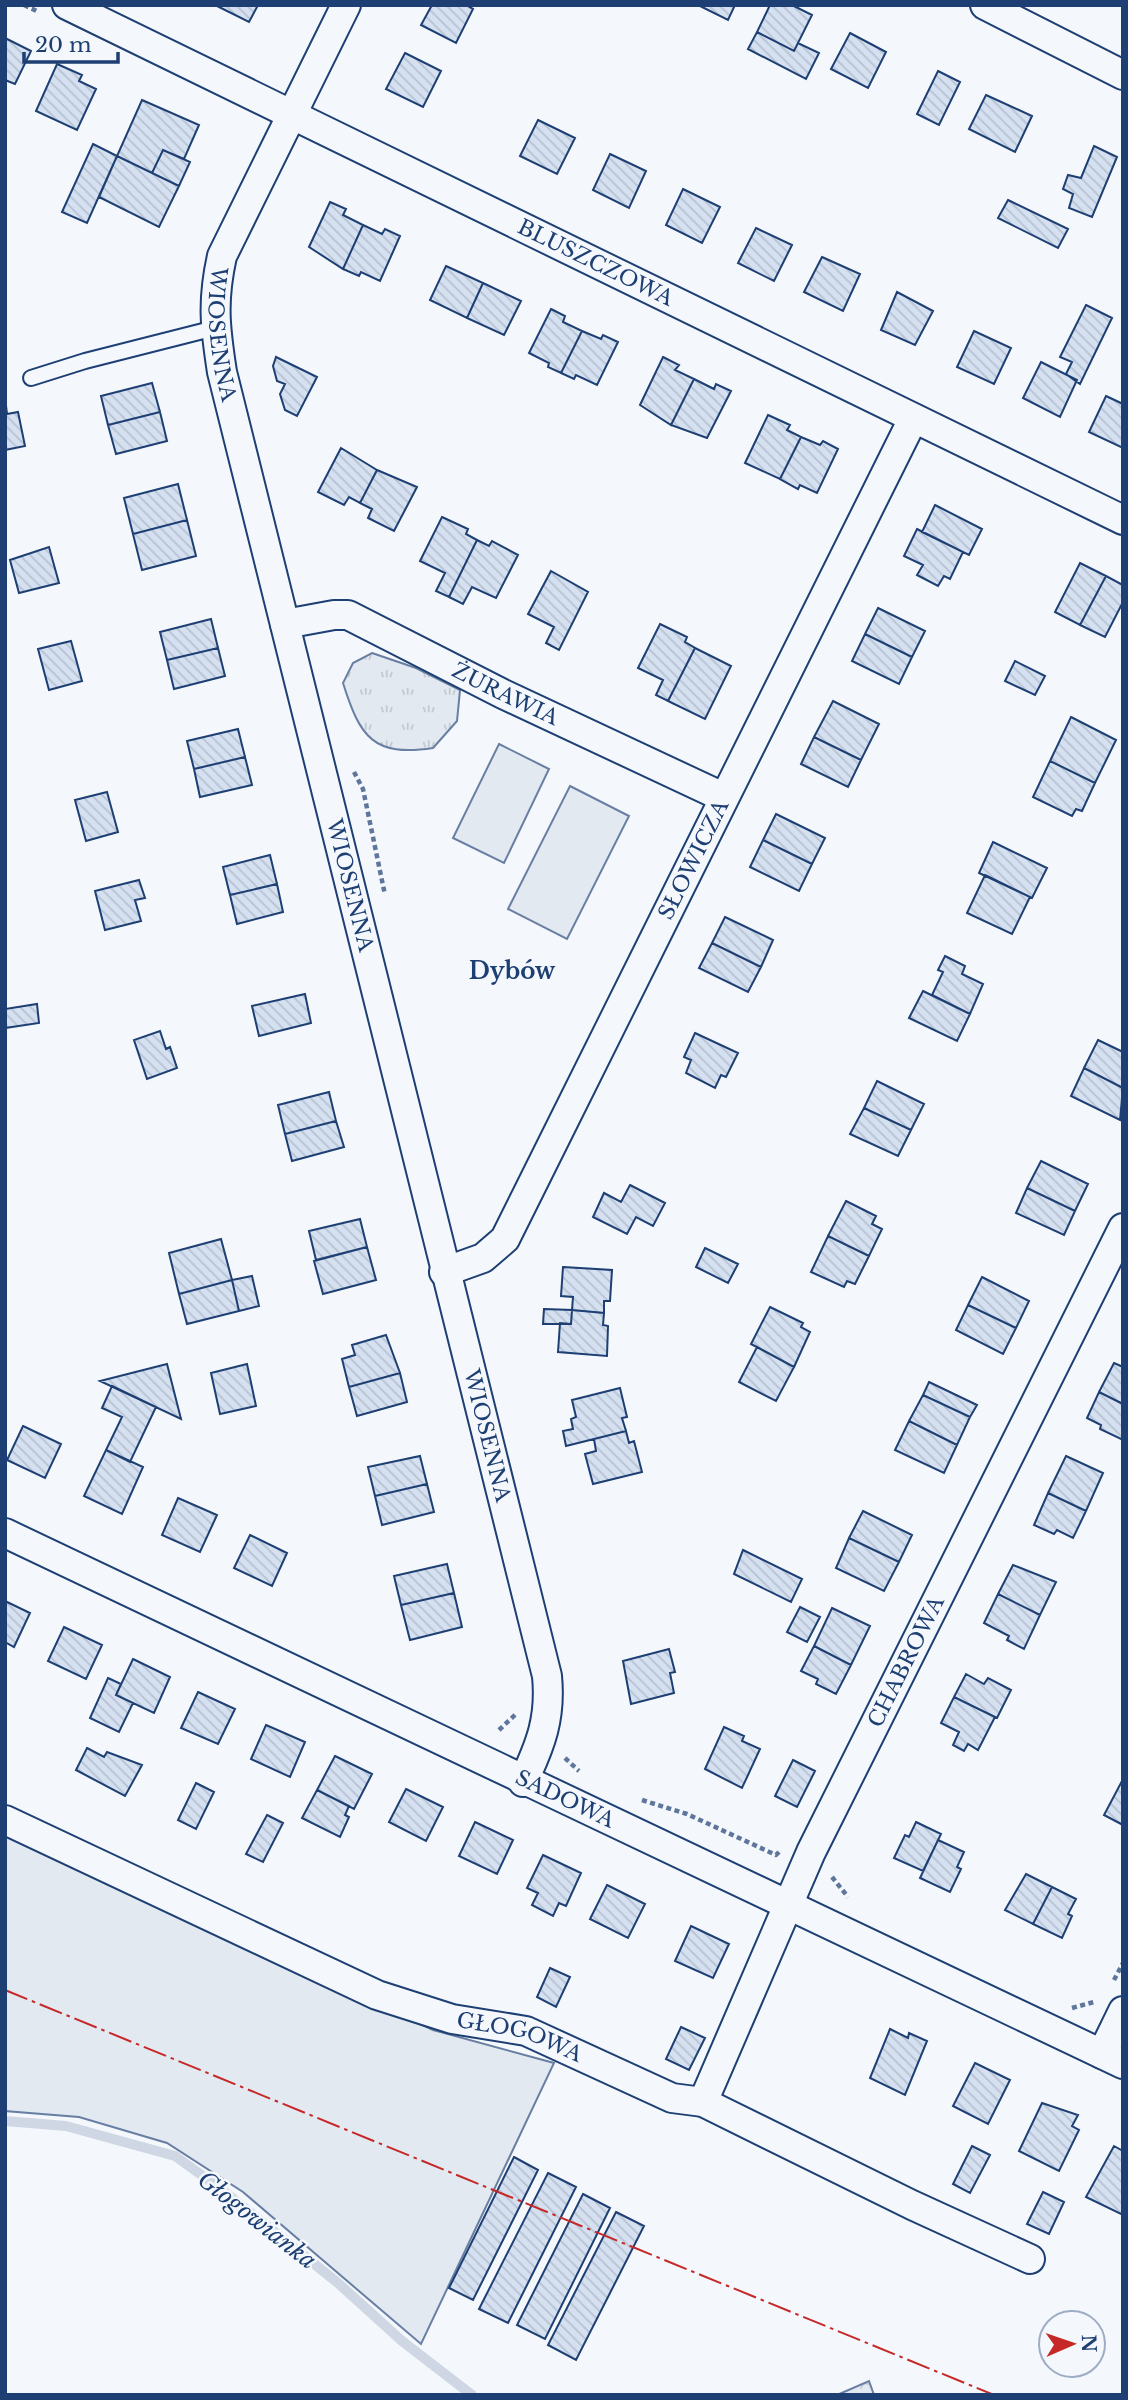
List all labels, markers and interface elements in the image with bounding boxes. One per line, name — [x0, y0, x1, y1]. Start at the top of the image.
scale bar — [24, 21, 119, 65]
text: 20 m — [35, 32, 92, 58]
street label: BLUSZCZOWA — [513, 214, 678, 312]
street label: WIOSENNA — [203, 264, 242, 405]
street label: ŻURAWIA — [448, 657, 563, 731]
street label: SŁOWICZA — [653, 795, 735, 924]
street label: WIOSENNA — [321, 816, 379, 955]
district label: Dybów — [469, 957, 556, 985]
street label: WIOSENNA — [458, 1366, 516, 1505]
street label: CHABROWA — [862, 1591, 950, 1732]
street label: SADOWA — [511, 1764, 620, 1834]
street label: GŁOGOWA — [455, 2007, 587, 2068]
water label: Głogowianka — [192, 2165, 322, 2275]
north arrow — [1037, 2309, 1107, 2379]
text: N — [1077, 2334, 1100, 2353]

